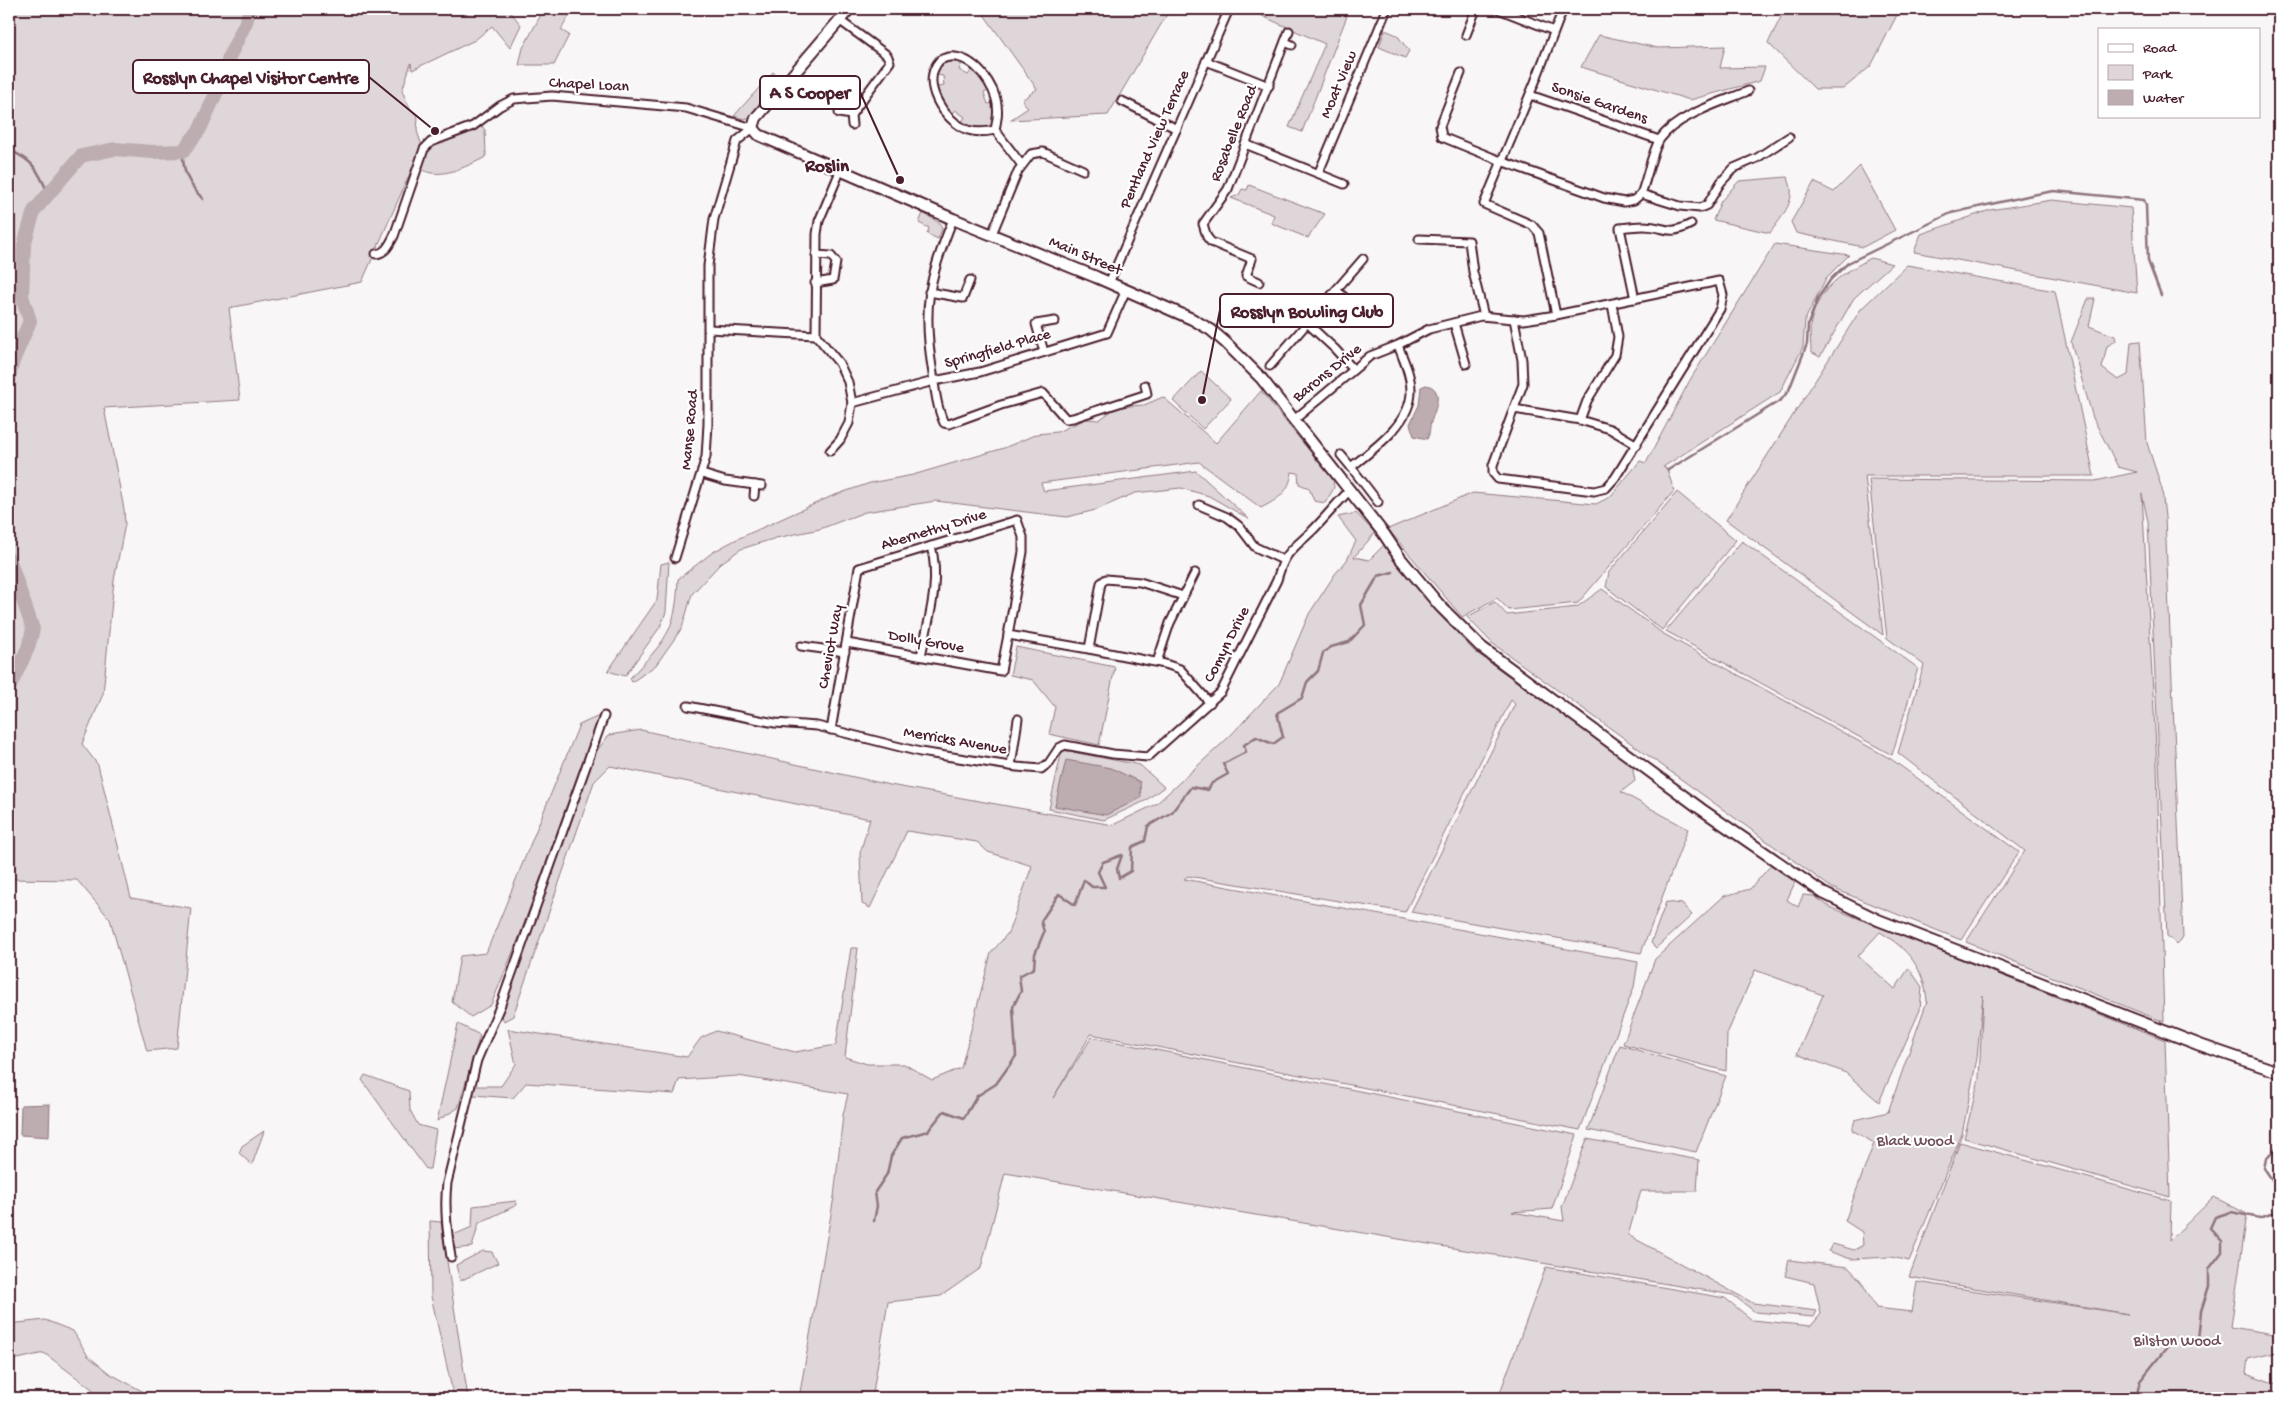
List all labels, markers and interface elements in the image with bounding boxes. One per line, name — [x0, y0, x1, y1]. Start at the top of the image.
legend — [2098, 28, 2260, 118]
text: Road — [2143, 40, 2177, 58]
street label: Moat View — [1317, 48, 1363, 122]
callout: Rosslyn Chapel Visitor Centre — [133, 60, 369, 93]
text: Park — [2142, 66, 2173, 84]
street label: Pentland View Terrace — [1117, 67, 1195, 213]
text: Rosslyn Chapel Visitor Centre — [142, 69, 360, 90]
street label: Chapel Loan — [548, 74, 630, 98]
callout: A S Cooper — [760, 76, 860, 109]
street label: Sonsie Gardens — [1548, 79, 1651, 130]
street label: Rosabelle Road — [1207, 82, 1264, 185]
text: A S Cooper — [769, 84, 853, 105]
text: Water — [2143, 90, 2185, 108]
district label: Roslin — [804, 156, 850, 179]
street label: Main Street — [1046, 233, 1126, 281]
callout: Rosslyn Bowling Club — [1220, 294, 1393, 327]
text: Rosslyn Bowling Club — [1230, 303, 1384, 324]
street label: Springfield Place — [943, 326, 1054, 374]
street label: Barons Drive — [1289, 340, 1367, 408]
street label: Manse Road — [678, 387, 704, 471]
street label: Abernethy Drive — [879, 506, 990, 556]
street label: Cheviot Way — [815, 603, 849, 691]
street label: Comyn Drive — [1201, 603, 1256, 686]
street label: Dolly Grove — [886, 627, 966, 659]
street label: Merricks Avenue — [902, 724, 1009, 761]
park label: Black Wood — [1876, 1133, 1955, 1152]
park label: Bilston Wood — [2133, 1333, 2222, 1352]

